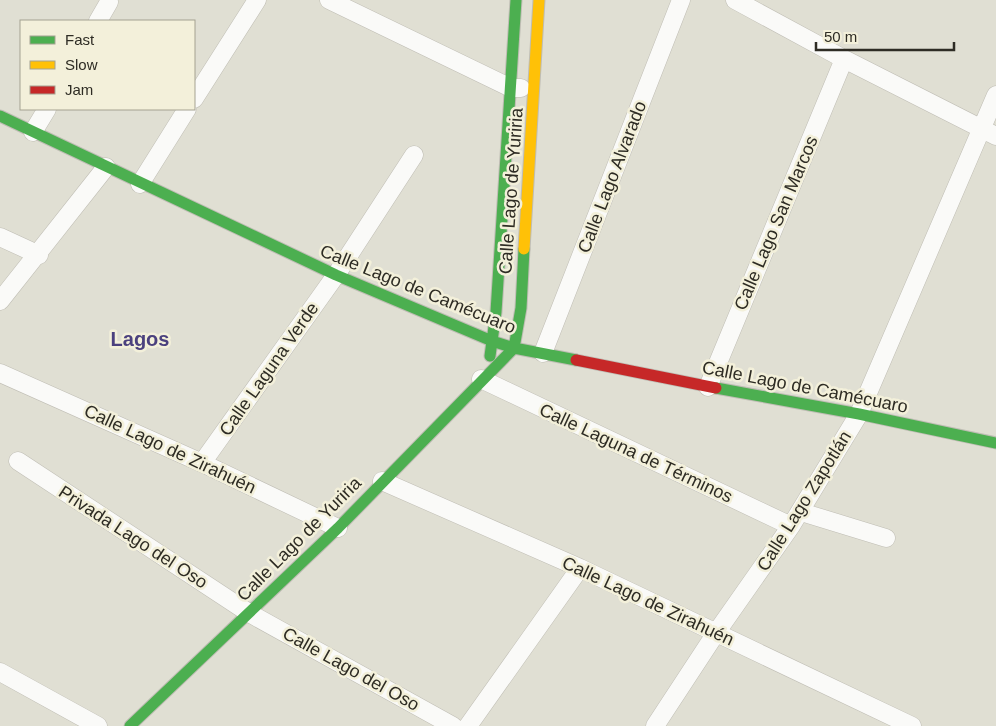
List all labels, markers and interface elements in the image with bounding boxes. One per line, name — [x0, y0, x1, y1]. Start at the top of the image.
legend — [20, 20, 195, 110]
scale bar — [816, 20, 954, 52]
text: 50 m — [824, 28, 857, 45]
text: Fast — [65, 31, 95, 48]
text: Slow — [65, 56, 98, 73]
text: Jam — [65, 81, 93, 98]
street label: Calle Lago Alvarado — [574, 98, 650, 256]
street label: Calle Lago de Yuriria — [495, 106, 527, 275]
street label: Calle Lago San Marcos — [730, 133, 822, 313]
street label: Calle Lago de Camécuaro — [317, 241, 519, 337]
street label: Calle Laguna Verde — [215, 299, 323, 439]
district label: Lagos — [111, 328, 169, 350]
street label: Calle Lago de Camécuaro — [700, 357, 910, 417]
street label: Calle Laguna de Términos — [536, 399, 736, 507]
street label: Calle Lago de Zirahuén — [81, 400, 259, 498]
street label: Calle Lago Zapotlán — [753, 427, 855, 575]
street label: Calle Lago de Yuriria — [233, 472, 366, 605]
street label: Privada Lago del Oso — [55, 481, 211, 593]
street label: Calle Lago de Zirahuén — [559, 552, 737, 650]
street label: Calle Lago del Oso — [279, 623, 423, 715]

